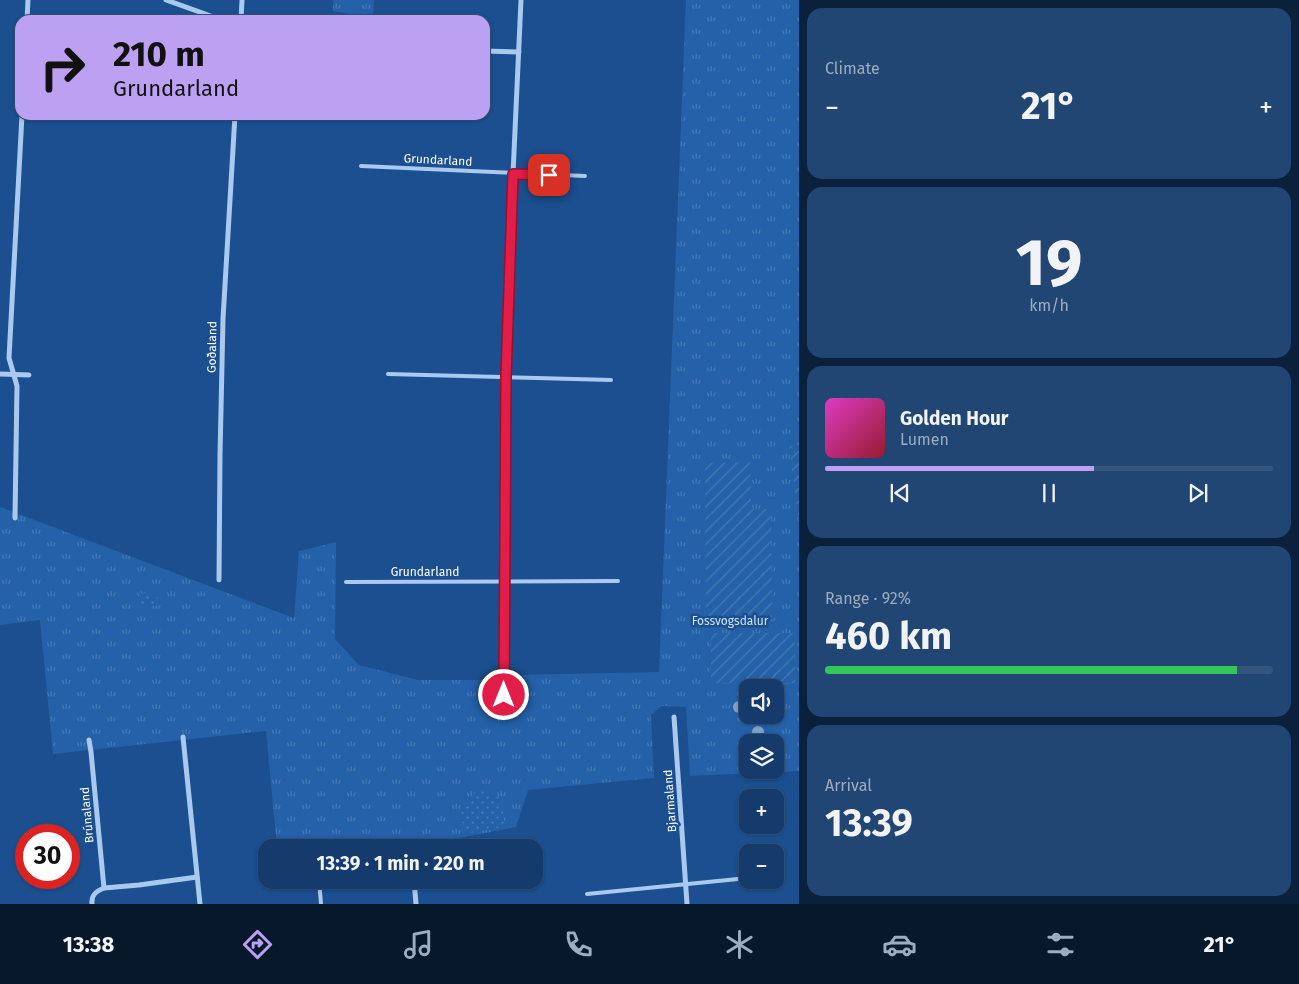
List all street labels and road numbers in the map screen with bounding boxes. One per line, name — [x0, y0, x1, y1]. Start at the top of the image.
street label: Grundarland — [403, 151, 473, 169]
street label: Goðaland — [205, 321, 219, 373]
street label: Grundarland — [391, 565, 459, 579]
street label: Bjarmaland — [661, 769, 679, 833]
street label: Brúnaland — [78, 786, 96, 844]

